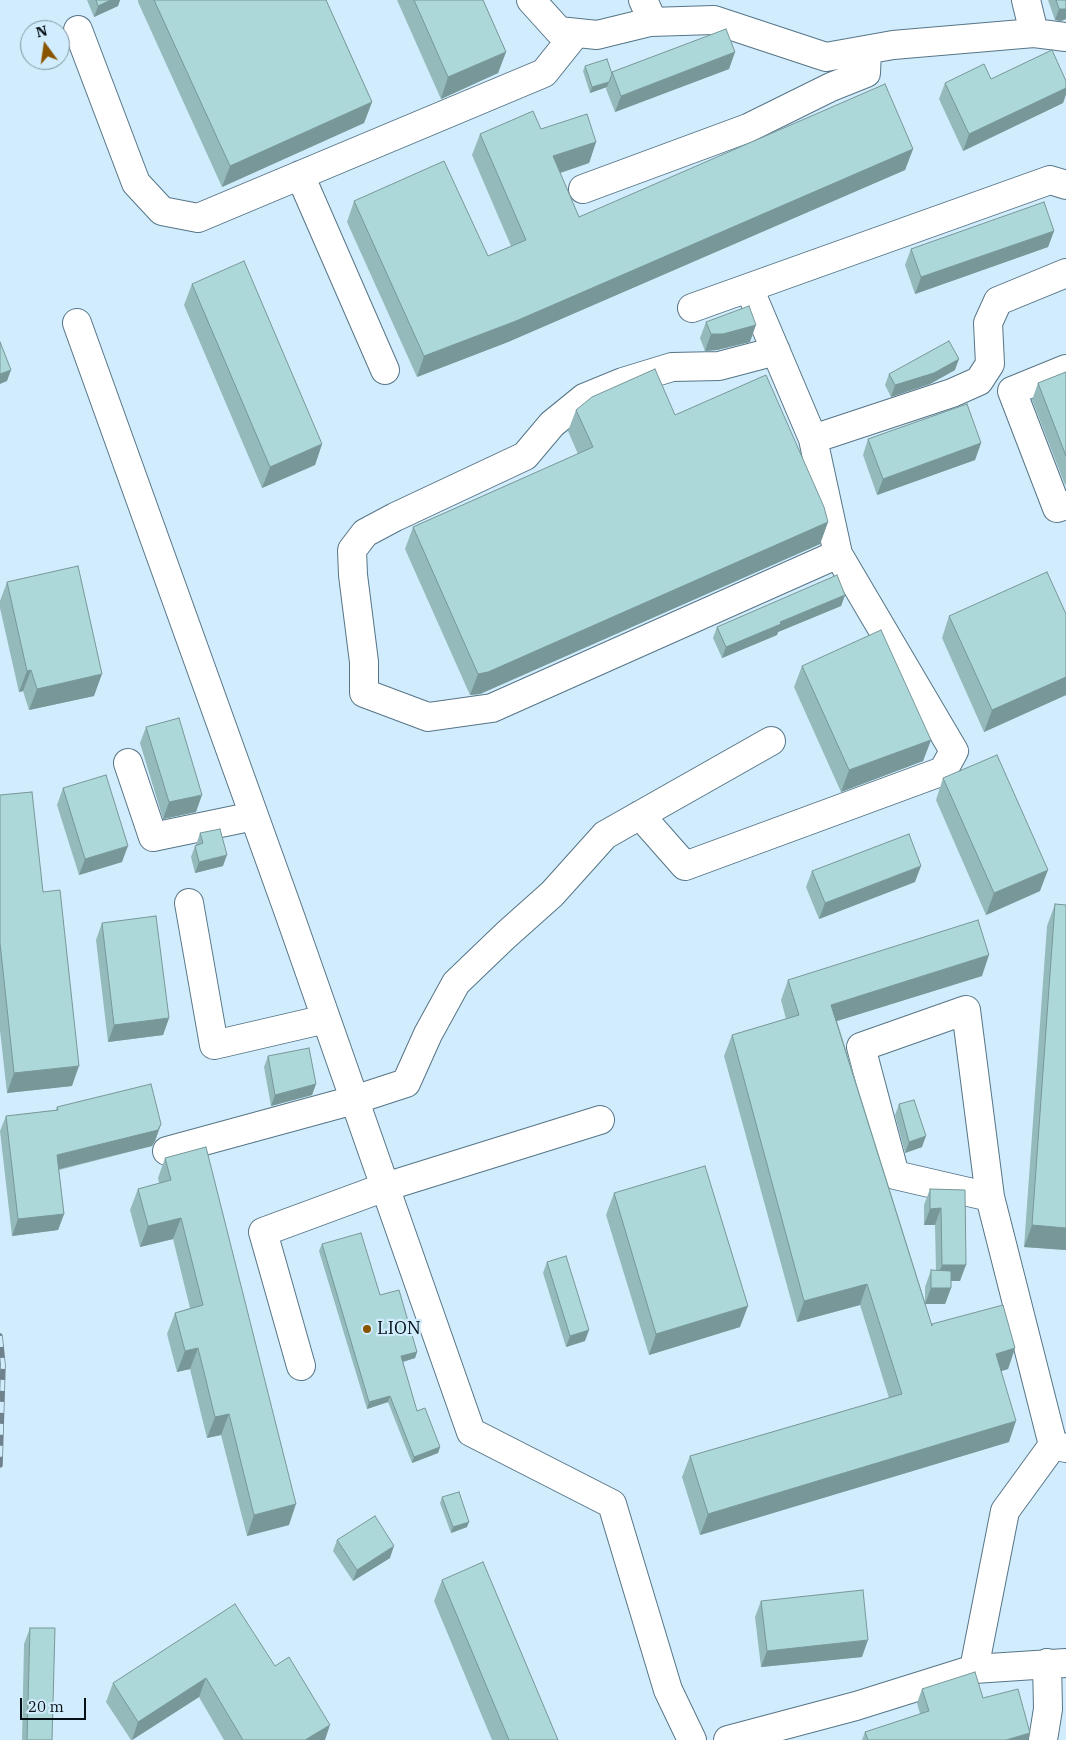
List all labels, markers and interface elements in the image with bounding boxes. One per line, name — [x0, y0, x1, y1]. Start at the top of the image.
north arrow — [20, 20, 70, 70]
text: N — [34, 21, 49, 41]
place label: LION — [377, 1318, 421, 1340]
marker: LION — [361, 1323, 373, 1335]
scale bar — [22, 1688, 89, 1720]
text: 20 m — [28, 1697, 64, 1716]

